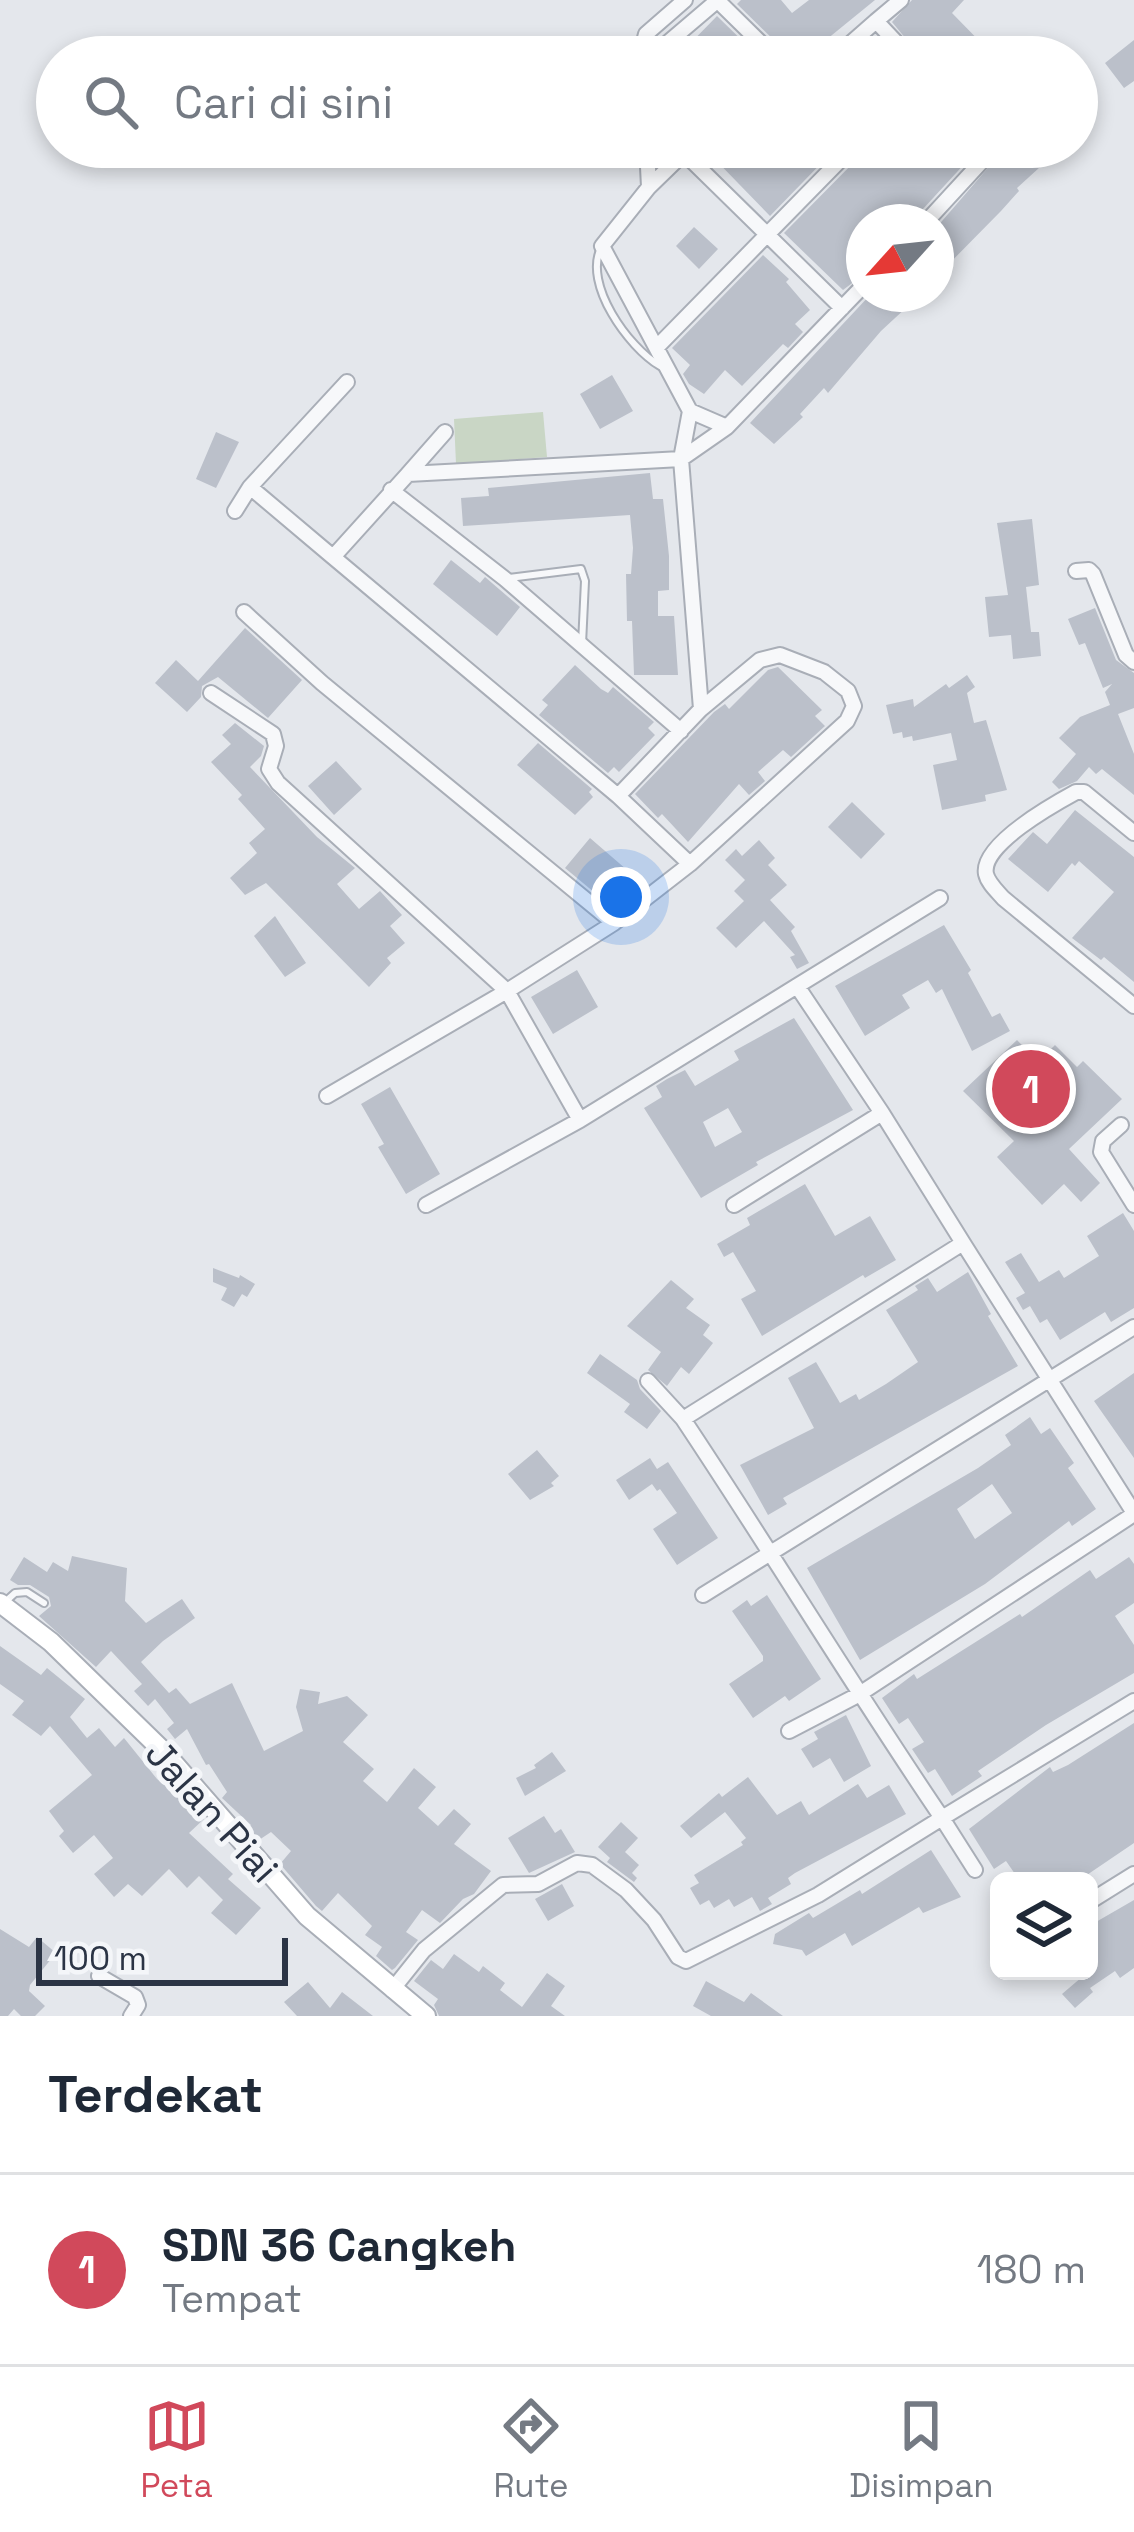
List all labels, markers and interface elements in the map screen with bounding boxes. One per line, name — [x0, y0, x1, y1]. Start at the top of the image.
search box — [36, 36, 1098, 168]
icon: search — [78, 69, 144, 135]
text: Cari di sini — [174, 74, 393, 131]
north arrow — [846, 204, 954, 312]
your location — [591, 867, 651, 927]
pin: 1 — [992, 1044, 1070, 1134]
street label: Jalan Piai — [135, 1729, 289, 1893]
map controls — [990, 1872, 1098, 1980]
button: layers — [990, 1872, 1098, 1980]
scale bar — [36, 1932, 288, 1985]
text: 100 m — [54, 1938, 147, 1980]
text: Terdekat — [48, 2062, 263, 2127]
text: SDN 36 Cangkeh — [162, 2217, 516, 2274]
text: 1 — [78, 2245, 96, 2294]
text: 180 m — [977, 2245, 1086, 2294]
text: Tempat — [162, 2274, 302, 2323]
tab: Peta — [140, 2393, 213, 2507]
tab: Rute — [493, 2393, 569, 2507]
tab: Disimpan — [849, 2393, 994, 2507]

